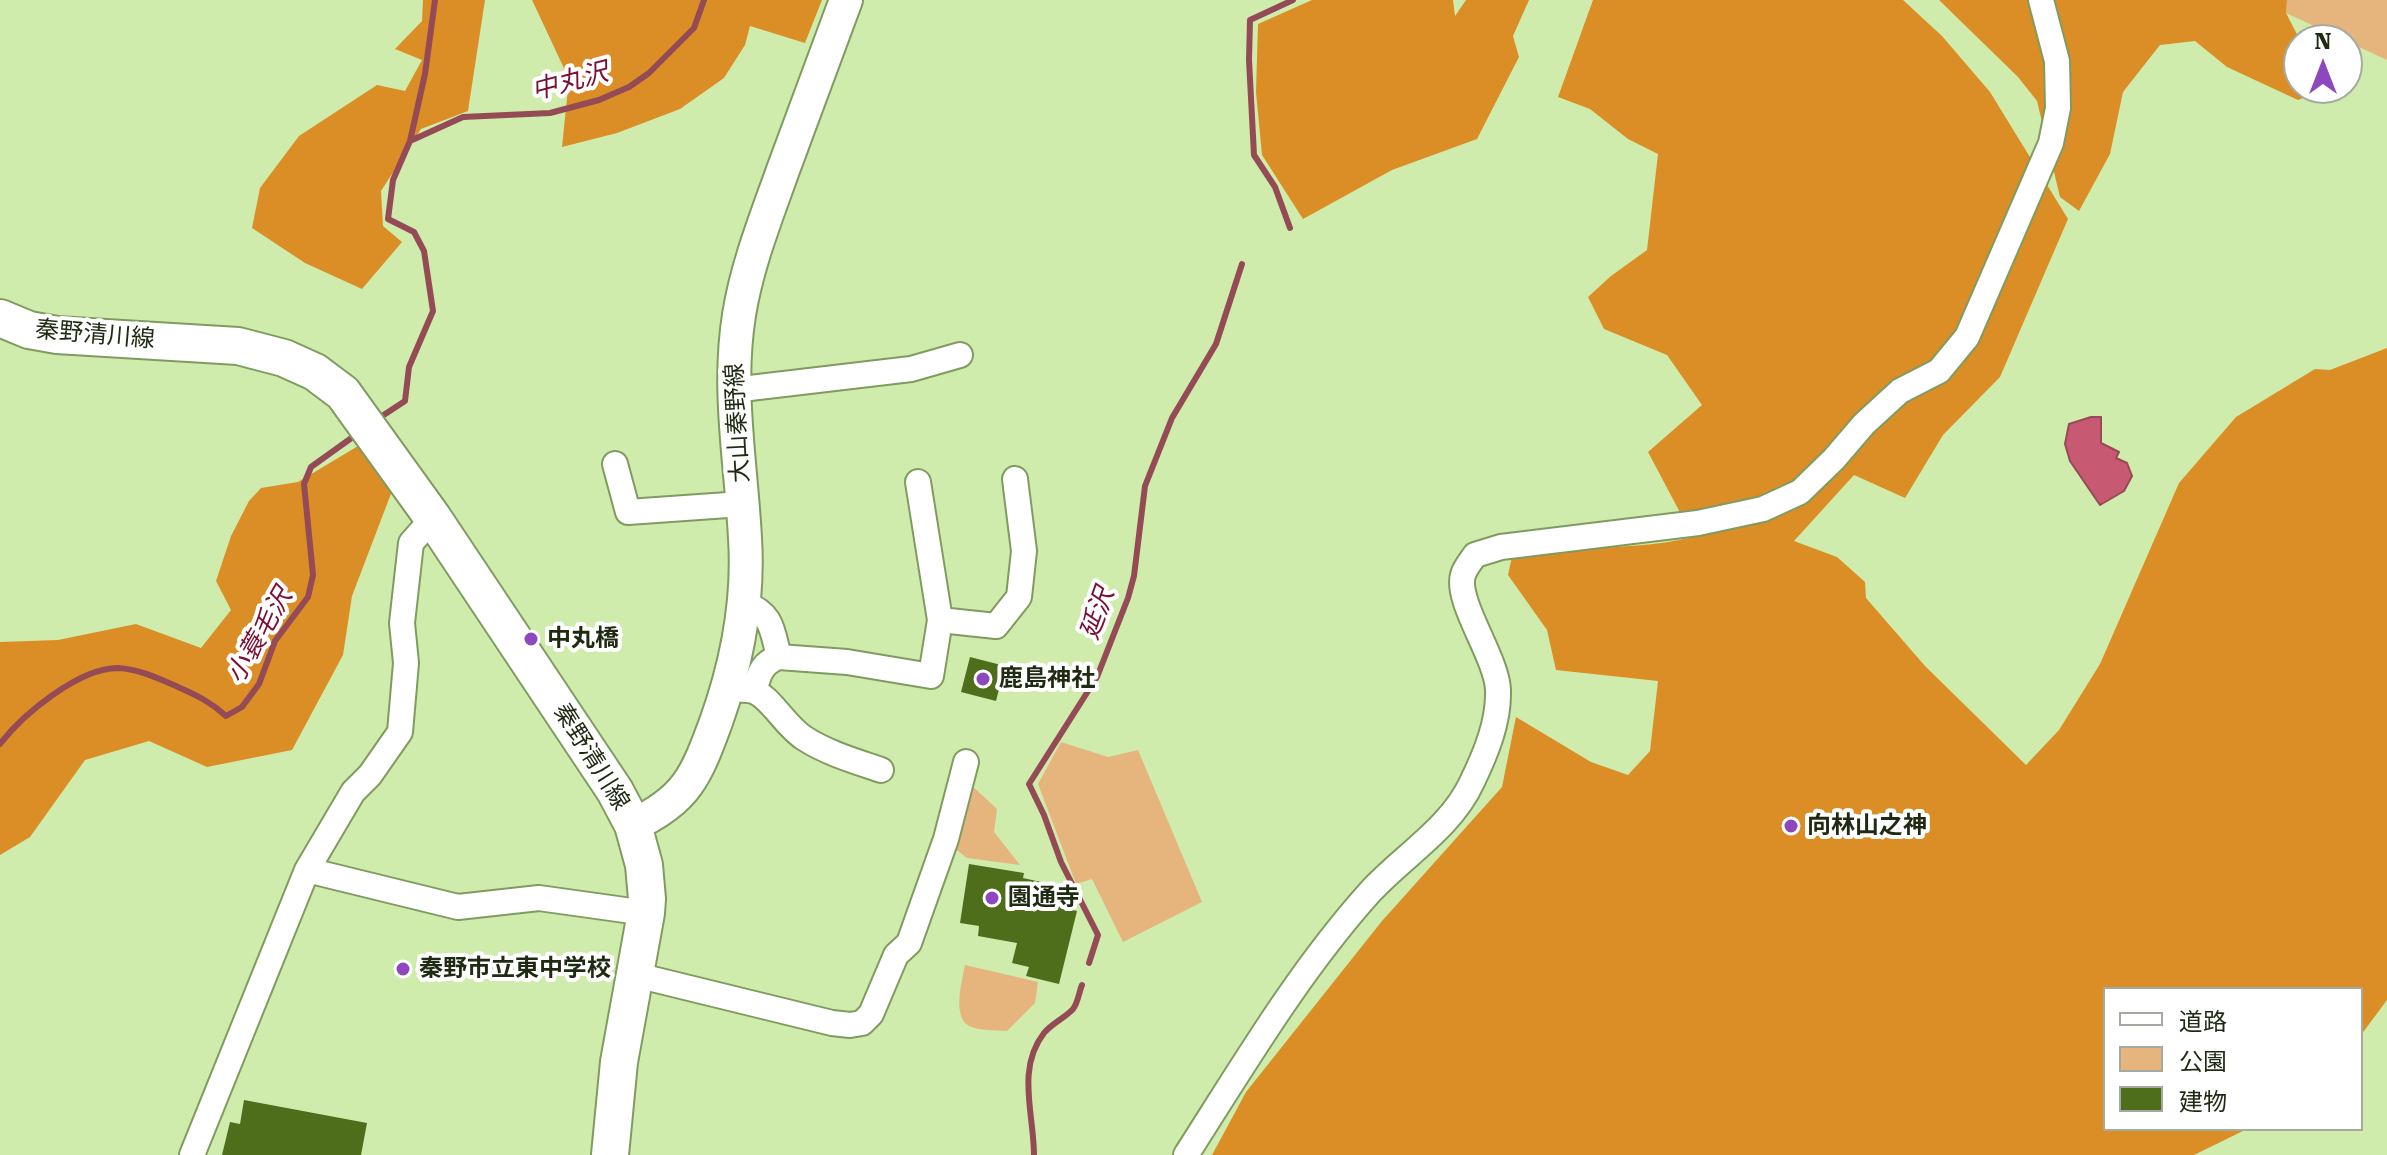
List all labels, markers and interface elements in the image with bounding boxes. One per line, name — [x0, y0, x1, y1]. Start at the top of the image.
north arrow — [2283, 24, 2363, 104]
text: N — [2315, 29, 2331, 54]
water label: 中丸沢 — [528, 57, 612, 107]
street label: 秦野清川線 — [34, 315, 156, 355]
street label: 大山秦野線 — [720, 362, 756, 484]
water label: 小蓑毛沢 — [220, 583, 300, 689]
water label: 延沢 — [1074, 584, 1122, 644]
place label: 中丸橋 — [547, 625, 619, 653]
marker: 中丸橋 — [522, 630, 540, 648]
place label: 鹿島神社 — [999, 665, 1095, 693]
marker: 鹿島神社 — [974, 670, 992, 688]
street label: 秦野清川線 — [547, 698, 635, 816]
place label: 向林山之神 — [1807, 812, 1927, 840]
marker: 向林山之神 — [1782, 817, 1800, 835]
place label: 園通寺 — [1008, 884, 1080, 912]
marker: 園通寺 — [983, 889, 1001, 907]
place label: 秦野市立東中学校 — [419, 955, 611, 983]
marker: 秦野市立東中学校 — [394, 960, 412, 978]
legend — [2103, 987, 2363, 1131]
text: 道路 — [2179, 1008, 2227, 1036]
text: 公園 — [2179, 1048, 2227, 1076]
text: 建物 — [2179, 1088, 2227, 1116]

